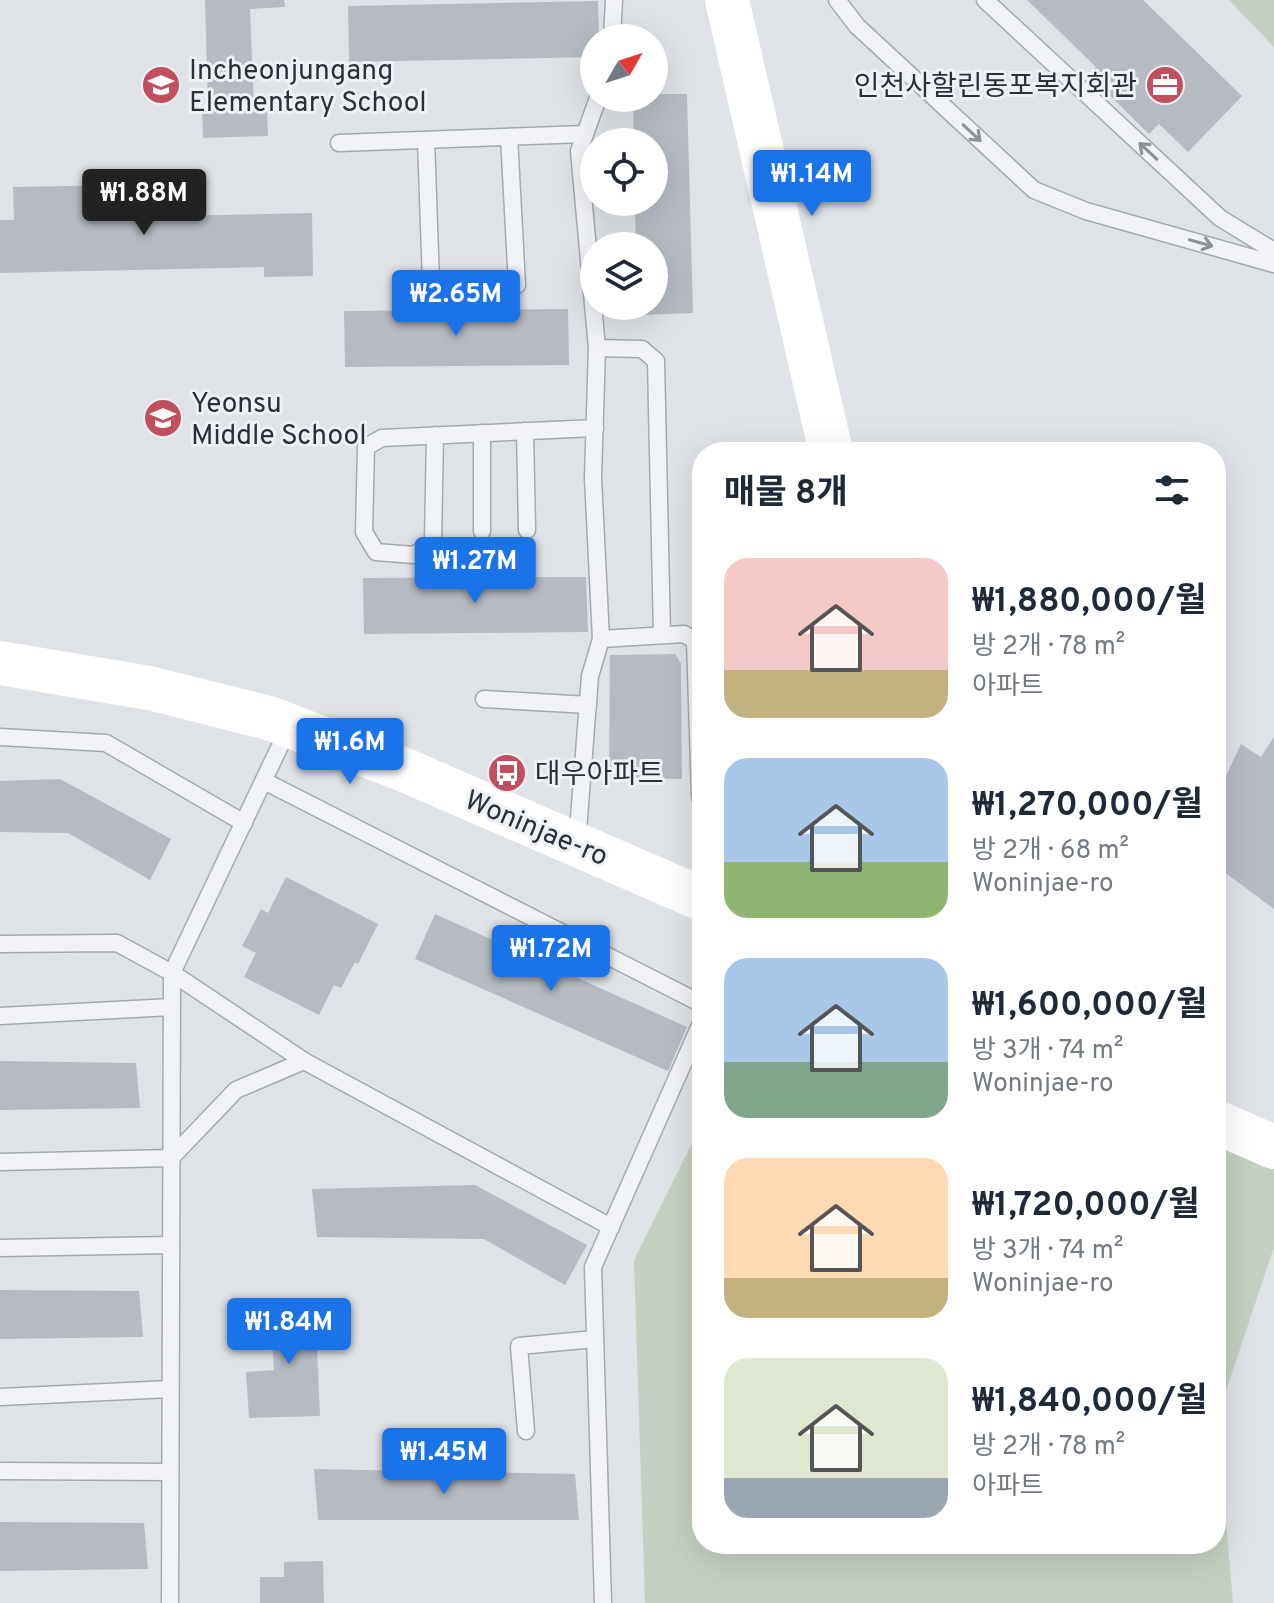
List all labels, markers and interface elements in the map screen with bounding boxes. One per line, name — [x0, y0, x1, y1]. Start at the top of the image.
north arrow — [580, 24, 668, 112]
map controls — [580, 24, 668, 320]
place label: Incheonjungang Elementary School — [189, 54, 427, 122]
school or university icon: Incheonjungang Elementary School — [140, 64, 182, 106]
office icon: 인천사할린동포복지회관 — [1144, 64, 1186, 106]
place label: 인천사할린동포복지회관 — [854, 70, 1137, 106]
one-way arrow — [962, 123, 982, 141]
button: locate — [580, 128, 668, 216]
one-way arrow — [1138, 143, 1158, 161]
pin: ₩1.14M — [747, 150, 877, 218]
text: ₩1.14M — [771, 159, 853, 192]
pin: ₩1.88M — [79, 169, 209, 237]
text: ₩1.88M — [100, 178, 188, 211]
button: layers — [580, 232, 668, 320]
one-way arrow — [1188, 237, 1214, 252]
pin: ₩2.65M — [391, 270, 521, 338]
text: ₩2.65M — [410, 279, 502, 312]
place label: Yeonsu Middle School — [191, 387, 367, 455]
school or university icon: Yeonsu Middle School — [142, 397, 184, 439]
icon: filters — [1150, 468, 1194, 512]
text: 매물 8개 — [724, 473, 848, 516]
pin: ₩1.27M — [410, 537, 540, 605]
text: ₩1.27M — [433, 546, 517, 579]
text: ₩1,880,000/월 — [972, 581, 1206, 624]
icon: home — [788, 590, 884, 686]
text: 방 2개 · 78 m² — [972, 631, 1125, 664]
text: 아파트 — [972, 671, 1044, 704]
pin: ₩1.6M — [294, 718, 406, 786]
text: ₩1.6M — [315, 727, 385, 760]
bus stop icon: 대우아파트 — [486, 752, 528, 794]
place label: 대우아파트 — [535, 758, 664, 794]
street label: Woninjae-ro — [459, 783, 613, 876]
text: ₩1,270,000/월 — [972, 785, 1203, 828]
icon: home — [788, 790, 884, 886]
text: 방 2개 · 68 m² — [972, 835, 1129, 868]
text: Woninjae-ro — [972, 868, 1114, 901]
pin: ₩1.72M — [486, 925, 616, 993]
text: ₩1.72M — [510, 934, 592, 967]
text: ₩1,600,000/월 — [972, 985, 1207, 1028]
icon: home — [788, 990, 884, 1086]
text: 방 3개 · 74 m² — [972, 1035, 1123, 1068]
text: Woninjae-ro — [972, 1068, 1114, 1101]
text: ₩1,720,000/월 — [972, 1185, 1200, 1228]
icon: home — [788, 1190, 884, 1286]
text: 방 3개 · 74 m² — [972, 1235, 1123, 1268]
text: Woninjae-ro — [972, 1268, 1114, 1301]
pin: ₩1.84M — [224, 1298, 354, 1366]
text: ₩1.84M — [245, 1307, 333, 1340]
text: ₩1,840,000/월 — [972, 1381, 1207, 1424]
icon: home — [788, 1390, 884, 1486]
pin: ₩1.45M — [379, 1428, 509, 1496]
text: 방 2개 · 78 m² — [972, 1431, 1125, 1464]
text: ₩1.45M — [400, 1437, 488, 1470]
text: 아파트 — [972, 1471, 1044, 1504]

